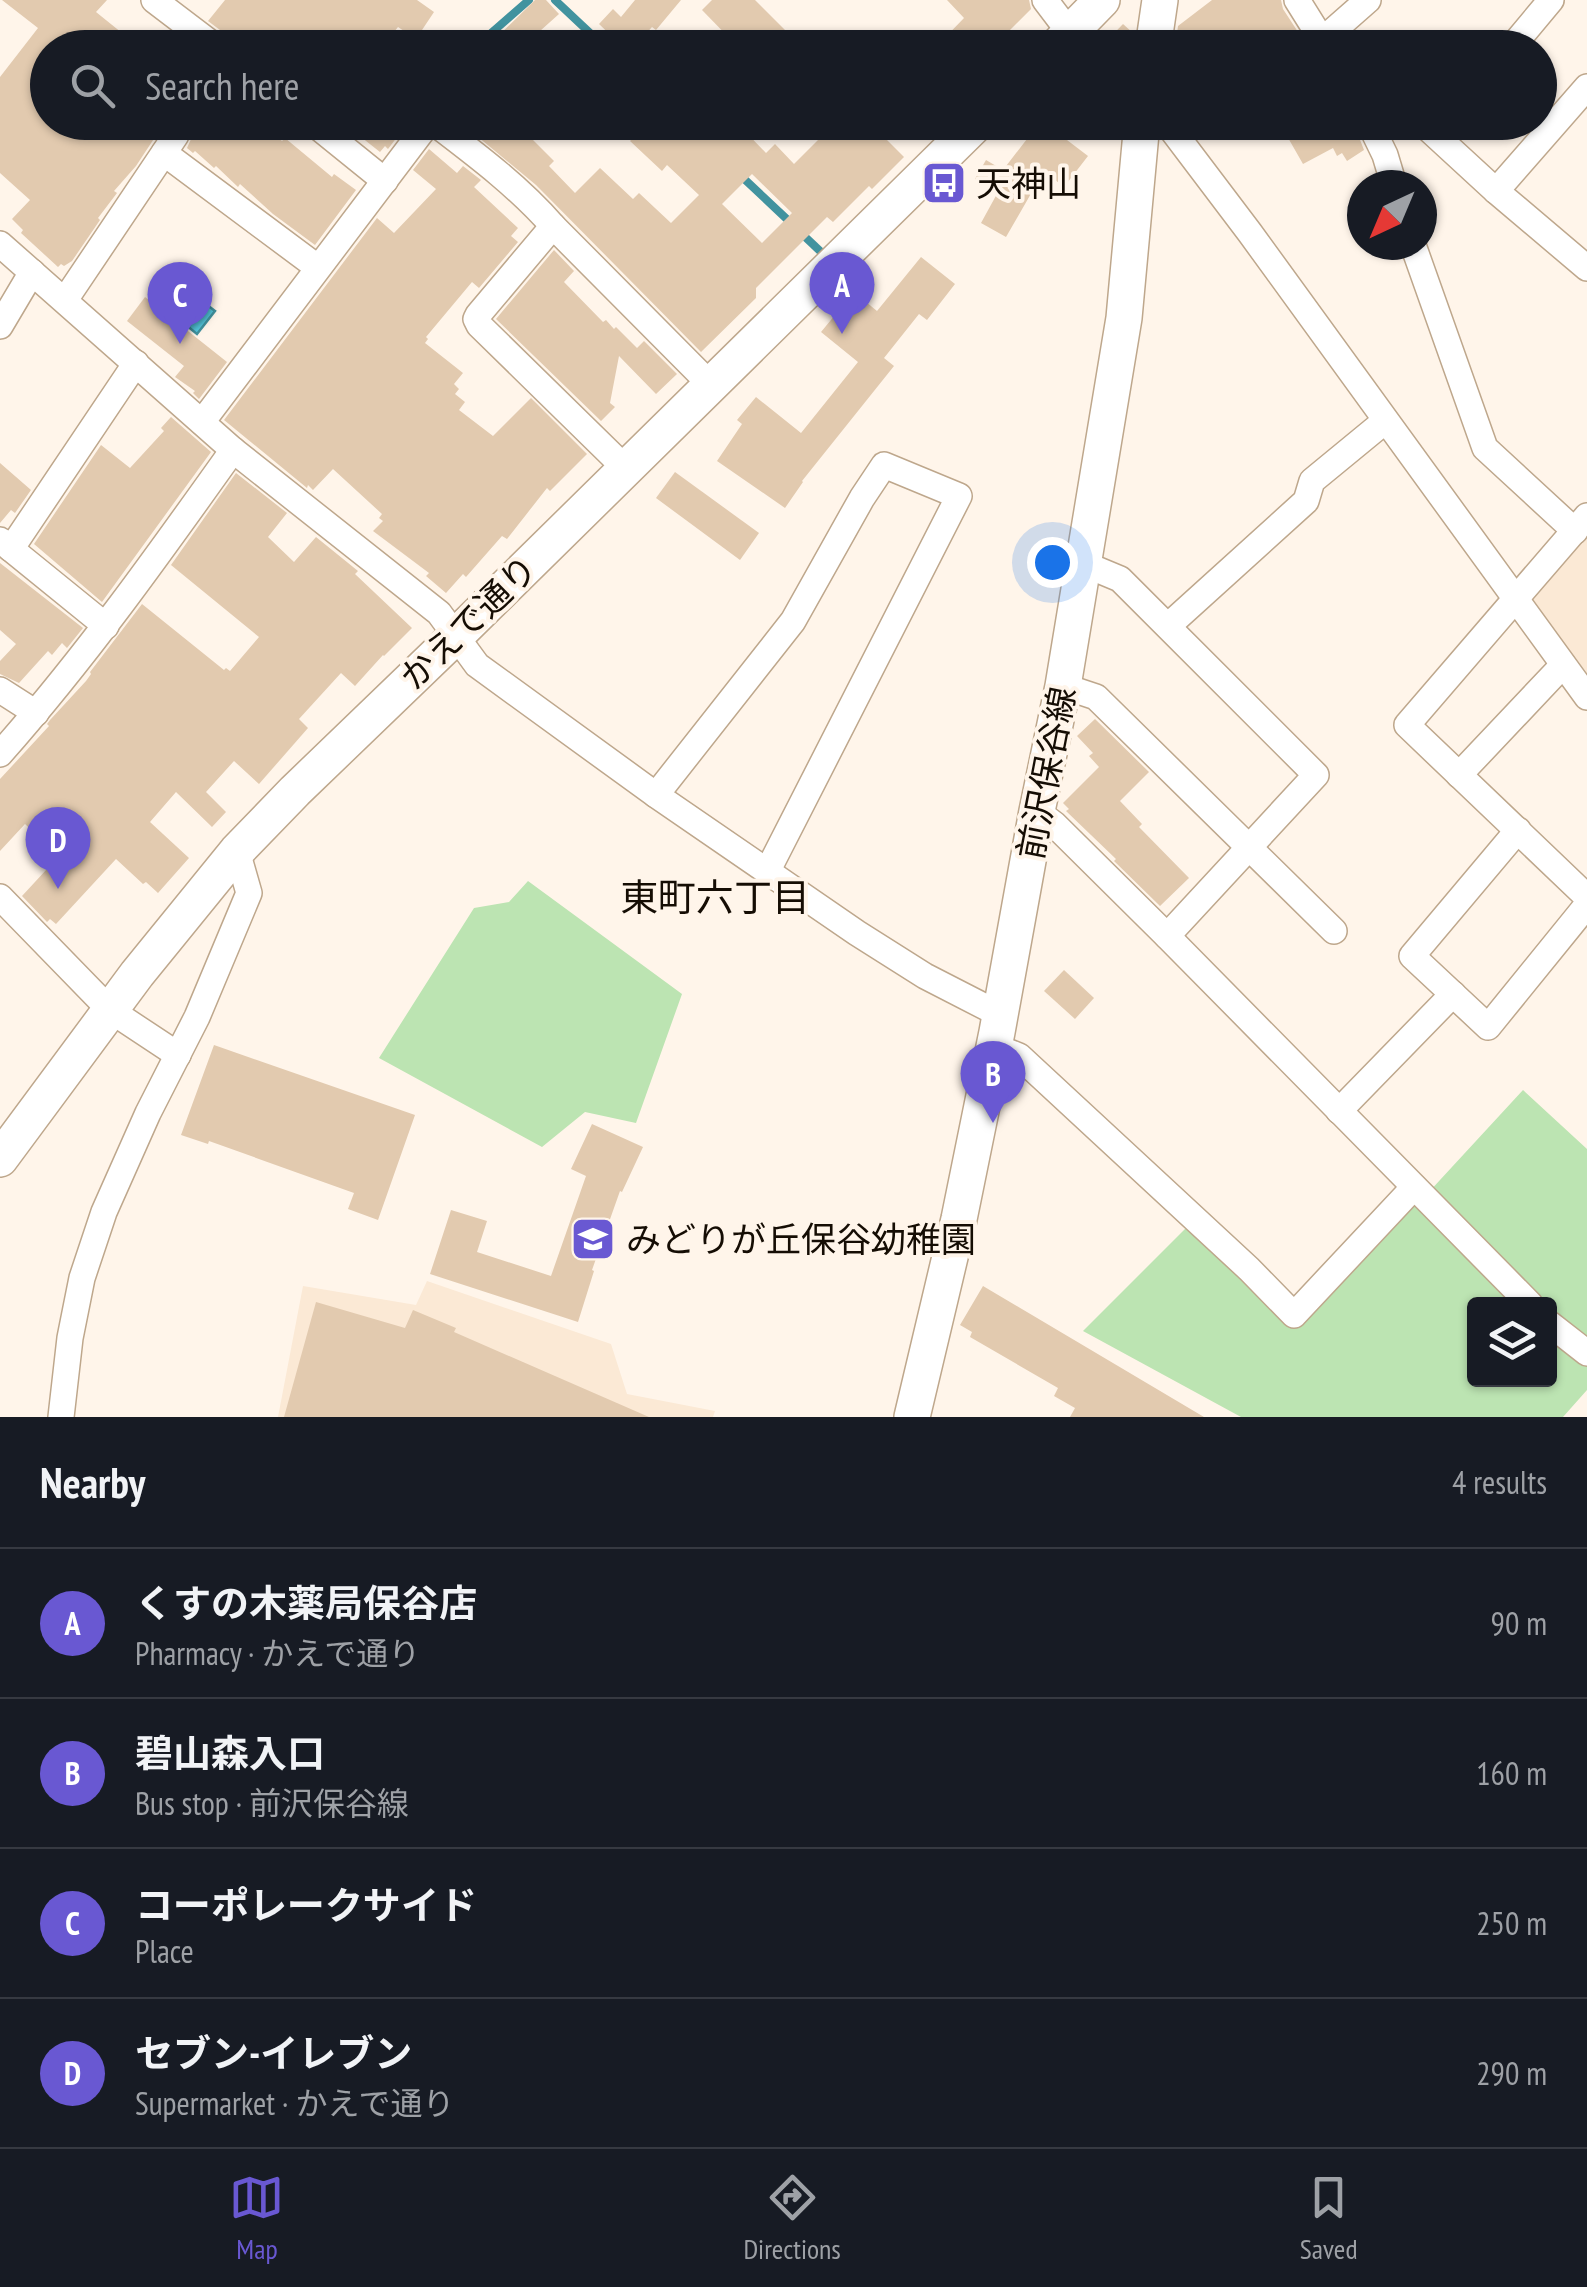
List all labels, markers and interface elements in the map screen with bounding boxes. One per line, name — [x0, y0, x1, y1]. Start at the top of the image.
search box — [30, 30, 1557, 140]
icon: search — [65, 58, 120, 113]
text: Search here — [145, 61, 299, 110]
bus stop icon: 天神山 — [921, 160, 967, 206]
place label: 天神山 — [976, 160, 1081, 206]
north arrow — [1347, 170, 1437, 260]
pin: A — [810, 252, 874, 334]
pin: C — [148, 262, 212, 344]
your location — [1027, 537, 1078, 588]
street label: かえで通り — [389, 545, 547, 699]
street label: 前沢保谷線 — [1007, 683, 1085, 863]
pin: D — [26, 806, 90, 889]
district label: 東町六丁目 — [620, 872, 810, 921]
pin: B — [960, 1040, 1026, 1123]
school or university icon: みどりが丘保谷幼稚園 — [570, 1216, 616, 1262]
place label: みどりが丘保谷幼稚園 — [626, 1216, 976, 1262]
map controls — [1467, 1297, 1557, 1387]
button: layers — [1467, 1297, 1557, 1387]
text: Nearby — [40, 1455, 145, 1510]
text: 4 results — [1452, 1461, 1547, 1503]
text: くすの木薬局保谷店 — [135, 1578, 477, 1627]
text: A — [64, 1602, 81, 1644]
text: 90 m — [1491, 1602, 1547, 1644]
text: Pharmacy · かえで通り — [135, 1632, 420, 1674]
text: 碧山森入口 — [135, 1728, 325, 1777]
text: B — [65, 1752, 80, 1794]
text: 160 m — [1476, 1752, 1547, 1794]
text: Bus stop · 前沢保谷線 — [135, 1782, 409, 1824]
text: コーポレークサイド — [135, 1880, 477, 1929]
text: C — [65, 1902, 80, 1944]
text: 250 m — [1476, 1902, 1547, 1944]
text: Place — [135, 1930, 194, 1972]
text: セブン-イレブン — [135, 2028, 412, 2077]
text: D — [64, 2052, 81, 2094]
text: 290 m — [1476, 2052, 1547, 2094]
text: Supermarket · かえで通り — [135, 2082, 454, 2124]
tab: Map — [229, 2170, 284, 2267]
tab: Directions — [743, 2170, 841, 2267]
tab: Saved — [1300, 2170, 1358, 2267]

